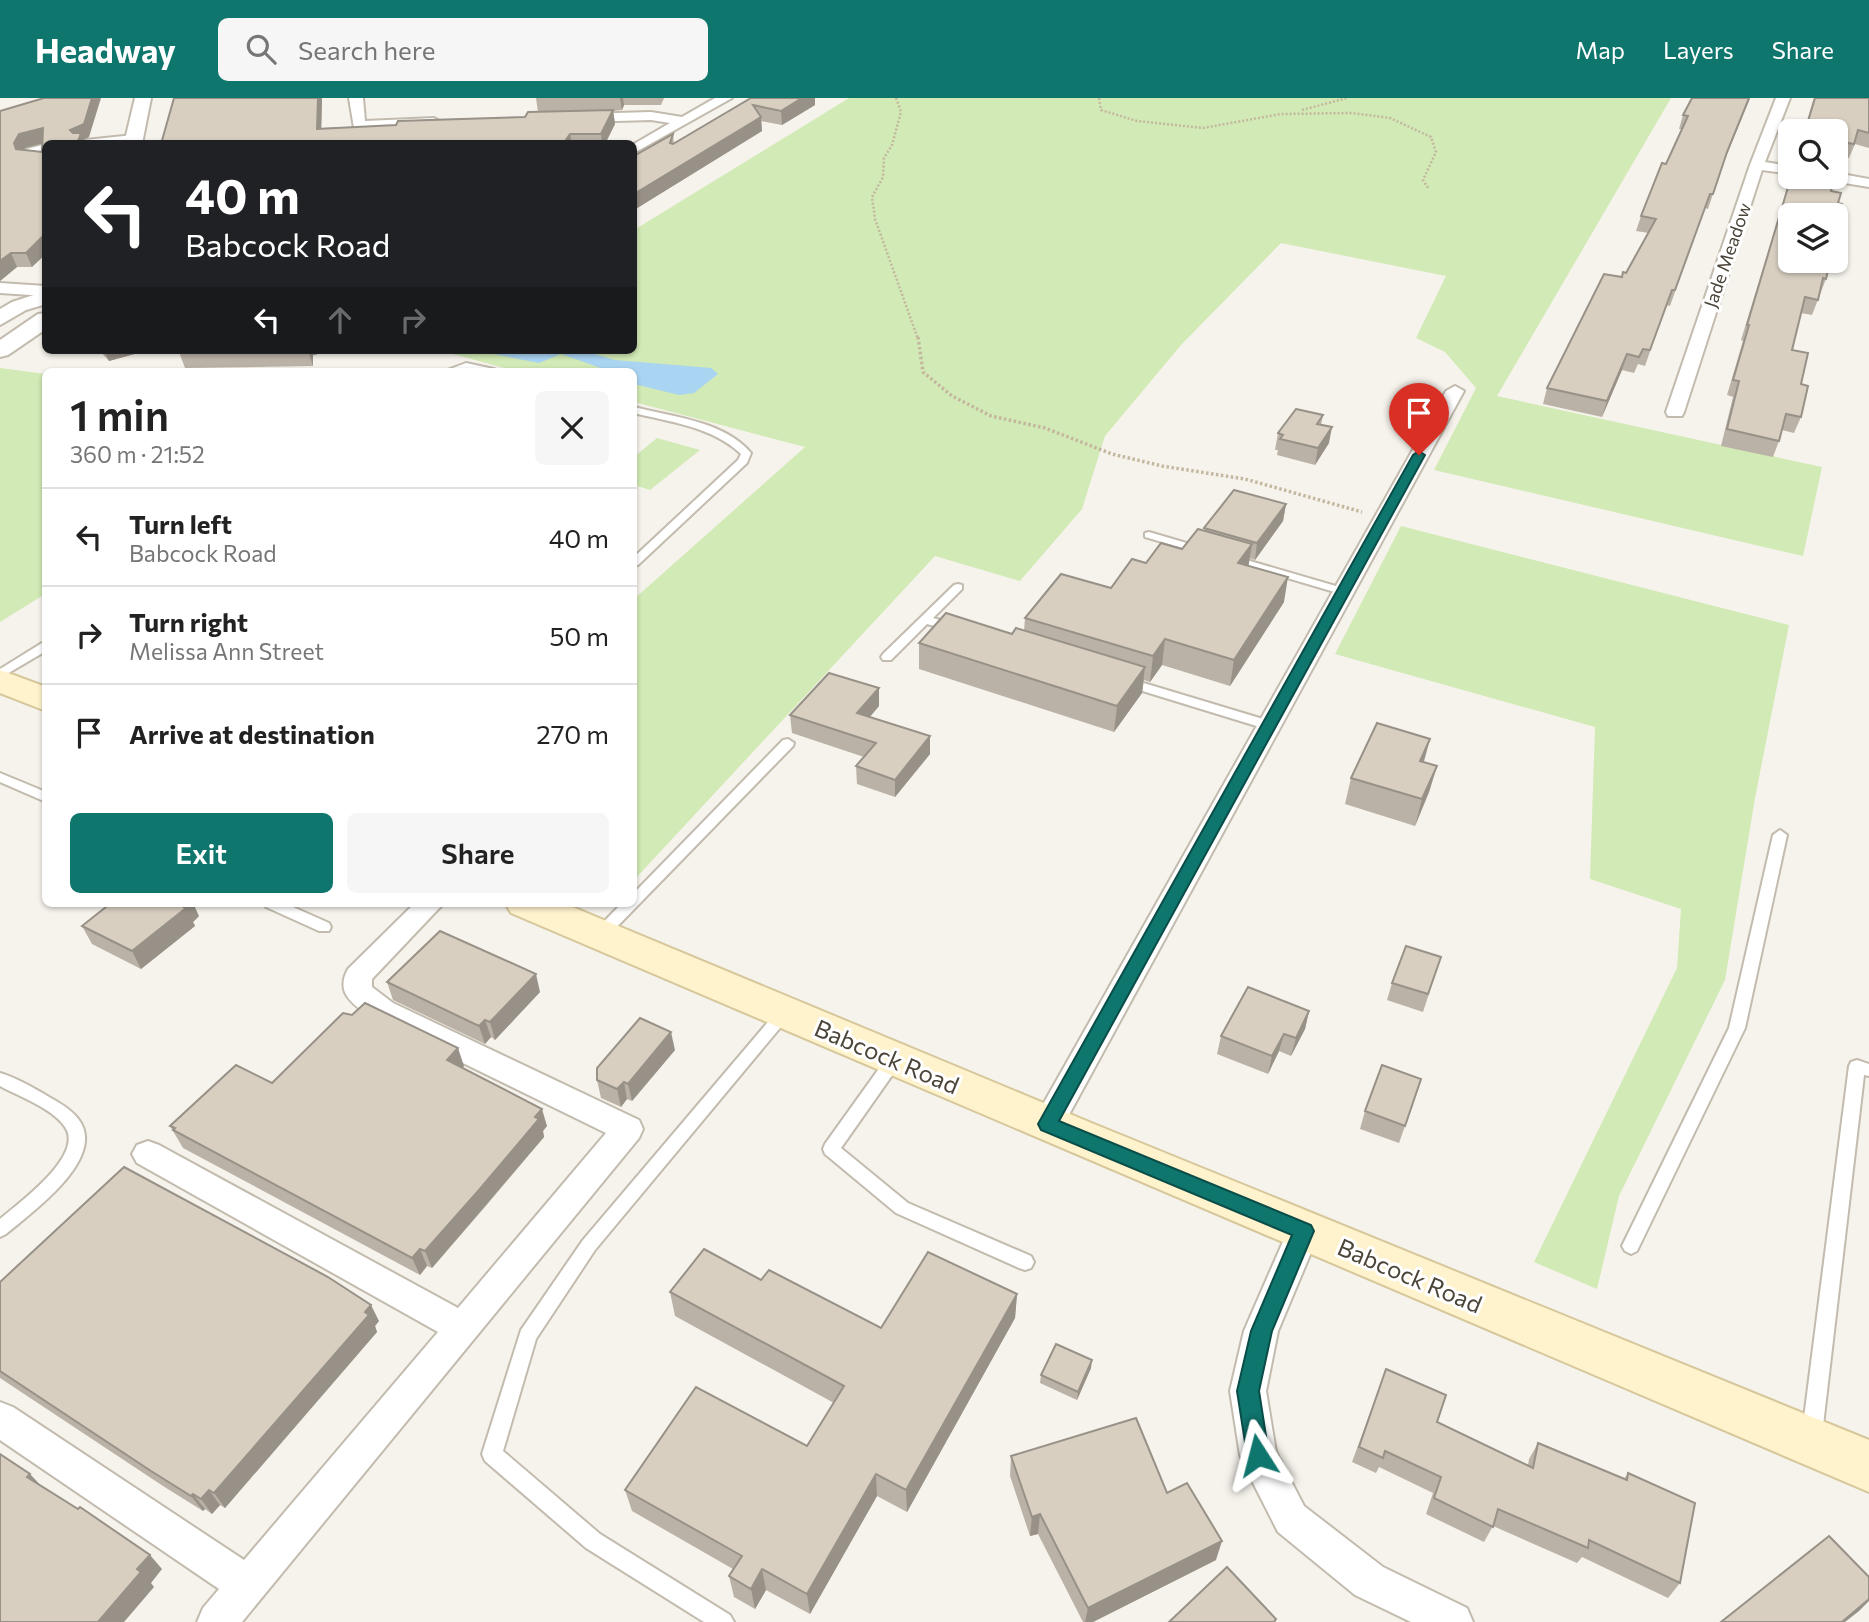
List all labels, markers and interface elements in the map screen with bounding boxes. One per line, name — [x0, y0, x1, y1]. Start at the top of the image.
search box — [218, 18, 708, 81]
text: Headway — [35, 29, 176, 70]
icon: search — [242, 30, 280, 68]
text: Search here — [298, 34, 436, 65]
text: Map — [1576, 35, 1625, 64]
text: Layers — [1663, 35, 1734, 64]
text: Share — [1772, 35, 1834, 64]
map controls — [1778, 119, 1848, 273]
button: search — [1778, 119, 1848, 189]
text: 40 m — [185, 164, 300, 224]
icon: left — [70, 168, 161, 259]
street label: Jade Meadow — [1699, 200, 1755, 310]
button: layers — [1778, 203, 1848, 273]
text: Babcock Road — [185, 224, 390, 264]
icon: left — [248, 301, 286, 339]
icon: ahead — [321, 301, 359, 339]
icon: right — [394, 301, 432, 339]
pin — [1389, 383, 1449, 455]
text: 1 min — [70, 388, 169, 440]
button: close — [535, 391, 609, 465]
icon: arrive — [1400, 394, 1438, 432]
text: 360 m · 21:52 — [70, 440, 205, 468]
text: Turn left — [129, 508, 232, 539]
icon: left — [70, 518, 108, 556]
text: 40 m — [549, 522, 609, 553]
text: Babcock Road — [129, 539, 277, 567]
text: Turn right — [129, 606, 248, 637]
icon: right — [70, 616, 108, 654]
text: 50 m — [549, 620, 609, 651]
text: Melissa Ann Street — [129, 637, 324, 665]
icon: arrive — [70, 714, 108, 752]
text: Arrive at destination — [129, 718, 375, 749]
text: 270 m — [536, 718, 609, 749]
button: Exit — [70, 813, 333, 893]
button: Share — [347, 813, 609, 893]
street label: Babcock Road — [810, 1013, 964, 1099]
street label: Babcock Road — [1333, 1232, 1487, 1318]
position arrow — [1221, 1418, 1295, 1492]

